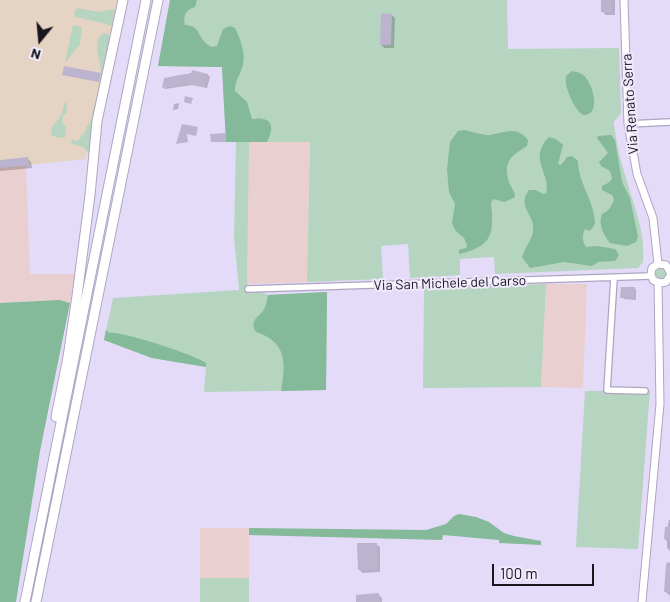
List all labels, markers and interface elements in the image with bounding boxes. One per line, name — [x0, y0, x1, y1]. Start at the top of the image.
north arrow — [15, 15, 65, 65]
text: N — [29, 45, 42, 64]
street label: Via Renato Serra — [618, 53, 642, 155]
street label: Via San Michele del Carso — [373, 272, 527, 294]
scale bar — [495, 554, 598, 586]
text: 100 m — [500, 564, 538, 582]

